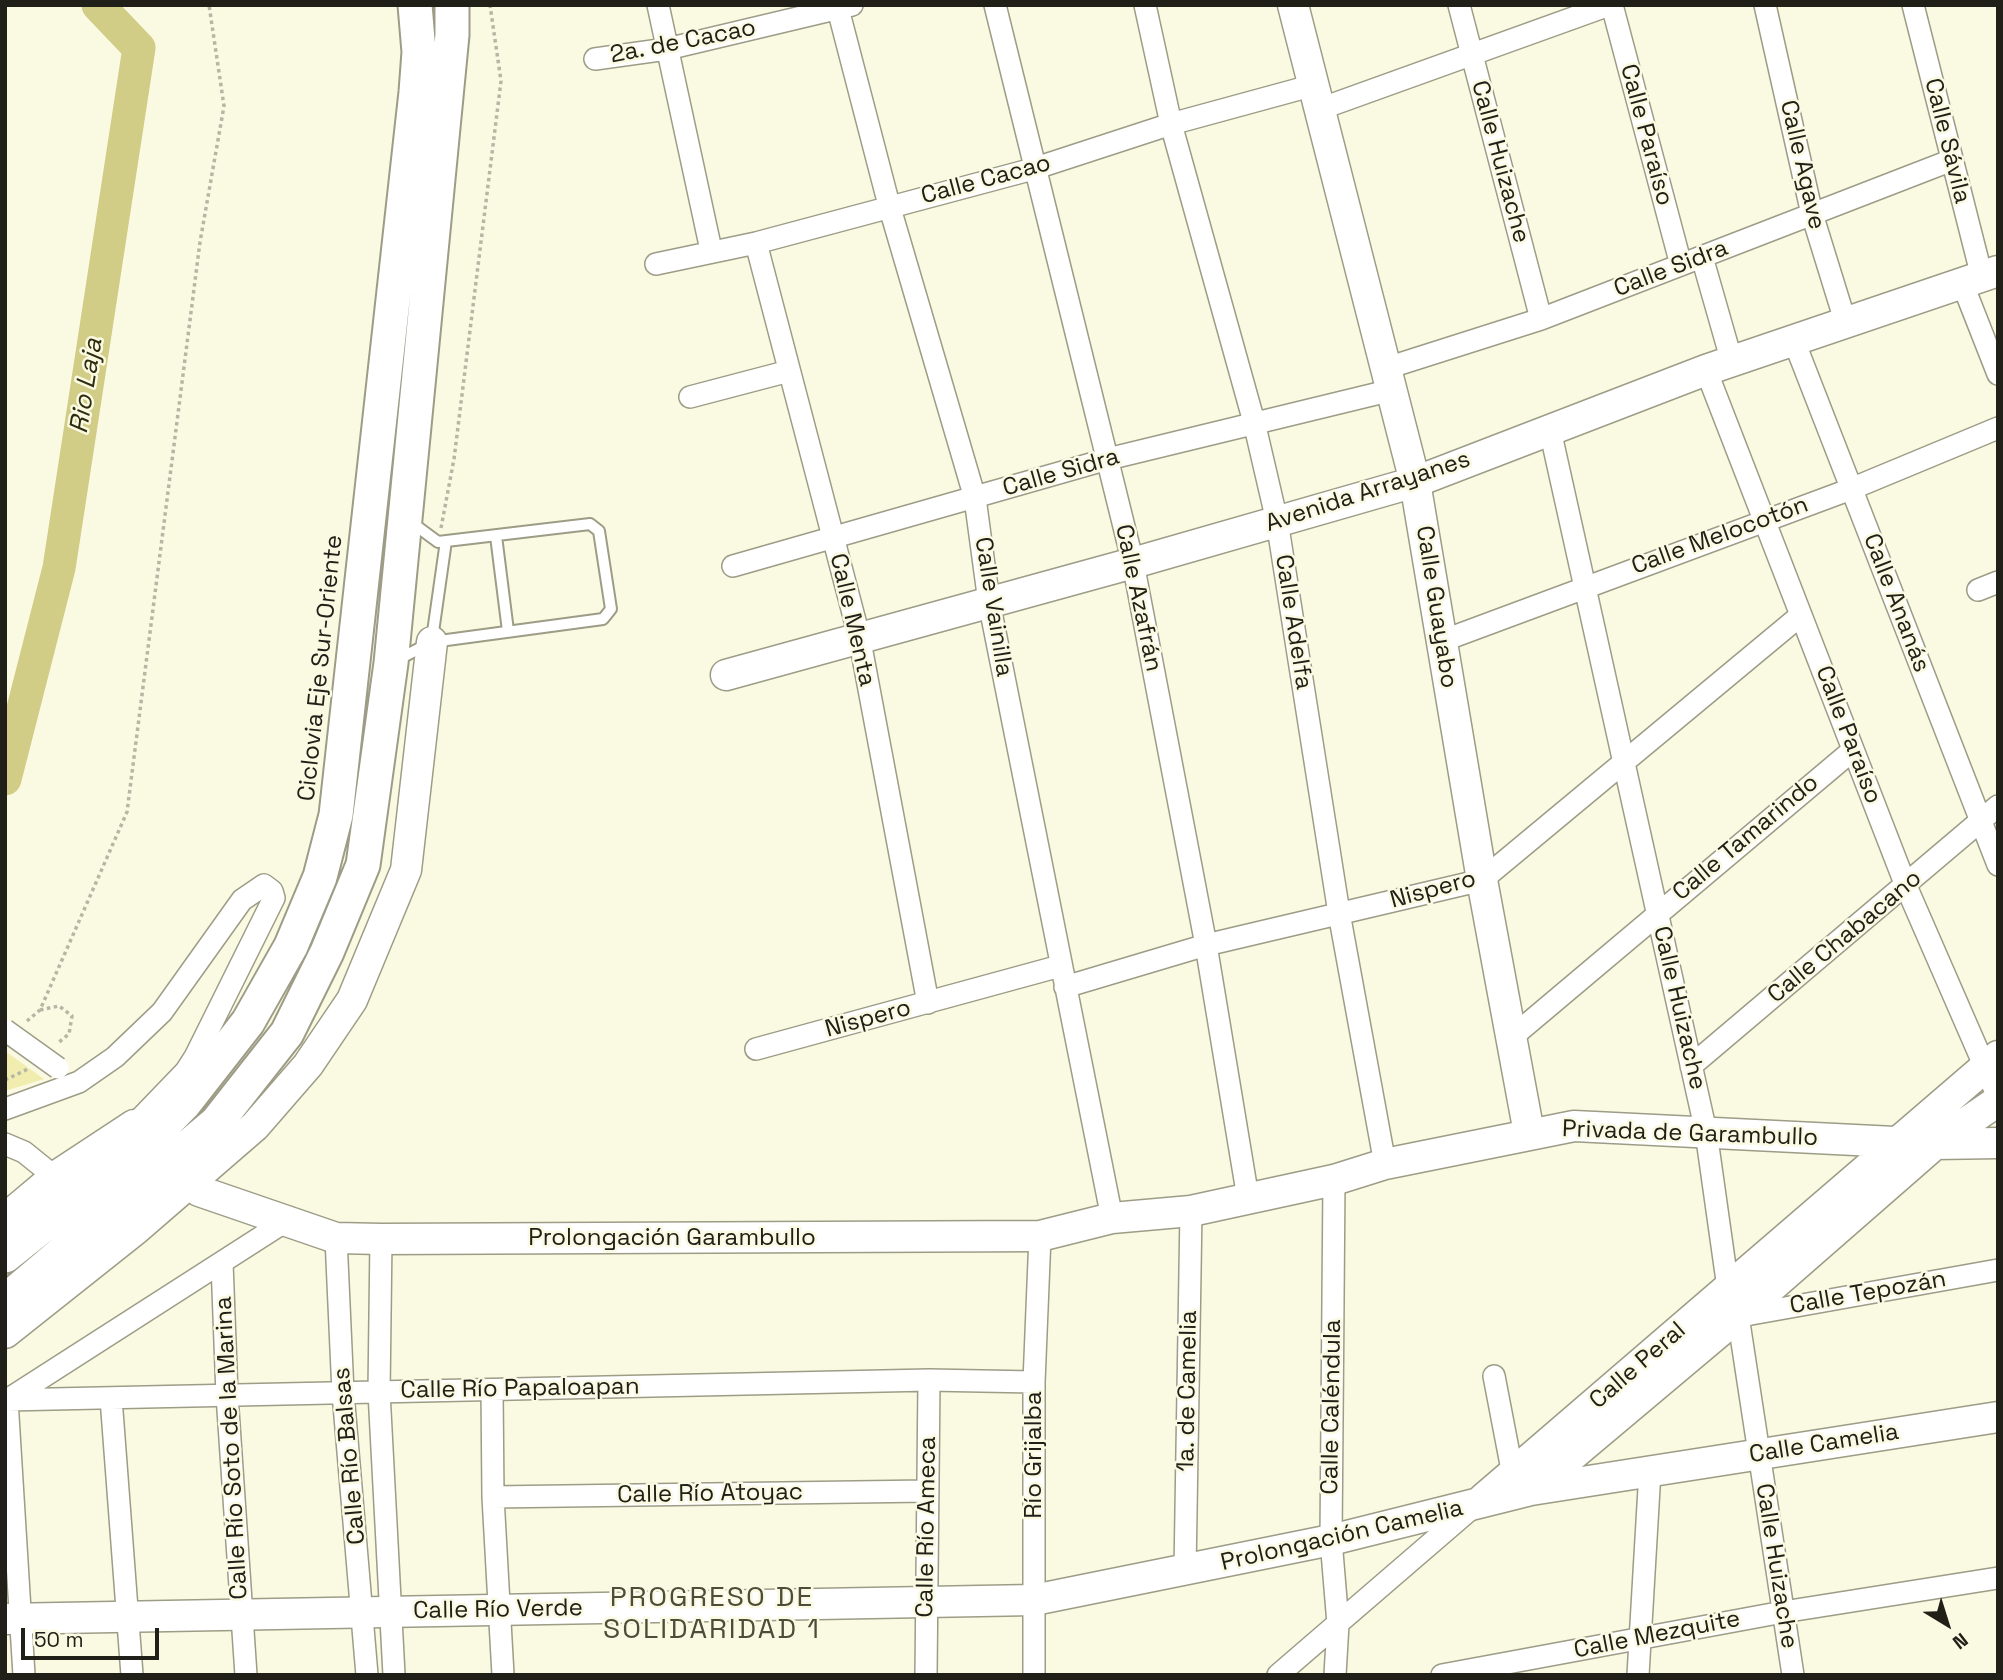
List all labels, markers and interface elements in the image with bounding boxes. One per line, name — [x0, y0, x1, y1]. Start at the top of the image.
street label: 2a. de Cacao — [608, 14, 758, 70]
street label: Calle Paraíso — [1613, 61, 1679, 209]
street label: Calle Sávila — [1918, 76, 1976, 206]
street label: Calle Huizache — [1465, 78, 1535, 246]
street label: Calle Agave — [1773, 98, 1831, 232]
street label: Calle Cacao — [918, 149, 1054, 211]
street label: Calle Sidra — [1610, 234, 1732, 304]
water label: Rio Laja — [64, 336, 110, 436]
street label: Calle Sidra — [999, 443, 1123, 503]
street label: Avenida Arrayanes — [1262, 445, 1474, 539]
street label: Calle Melocotón — [1628, 491, 1812, 581]
street label: Calle Azafrán — [1108, 522, 1168, 674]
street label: Calle Guayabo — [1409, 524, 1463, 690]
street label: Calle Ananás — [1856, 530, 1936, 676]
street label: Ciclovia Eje Sur-Oriente — [293, 533, 349, 803]
street label: Calle Vainilla — [968, 535, 1018, 679]
street label: Calle Menta — [823, 551, 881, 689]
street label: Calle Adelfa — [1268, 552, 1318, 692]
street label: Calle Paraíso — [1809, 662, 1887, 808]
street label: Calle Tamarindo — [1667, 769, 1825, 907]
street label: Calle Chabacano — [1762, 864, 1928, 1010]
street label: Nispero — [1387, 865, 1479, 915]
street label: Calle Huizache — [1646, 923, 1712, 1093]
street label: Nispero — [822, 994, 914, 1044]
street label: Privada de Garambullo — [1562, 1115, 1818, 1153]
street label: Prolongación Garambullo — [528, 1224, 816, 1252]
street label: Calle Tepozán — [1788, 1265, 1948, 1321]
street label: Calle Río Soto de la Marina — [210, 1296, 254, 1600]
street label: 1a. de Camelia — [1172, 1310, 1204, 1472]
street label: Calle Peral — [1584, 1316, 1692, 1416]
street label: Calle Caléndula — [1316, 1319, 1348, 1495]
street label: Calle Río Balsas — [328, 1366, 372, 1546]
street label: Calle Río Papaloapan — [400, 1373, 640, 1405]
street label: Río Grijalba — [1020, 1391, 1048, 1519]
street label: Calle Camelia — [1747, 1418, 1901, 1470]
street label: Calle Río Ameca — [911, 1436, 943, 1618]
street label: Calle Río Atoyac — [617, 1478, 803, 1510]
street label: Calle Huizache — [1749, 1481, 1803, 1651]
street label: Prolongación Camelia — [1218, 1494, 1466, 1578]
district label: PROGRESO DE SOLIDARIDAD 1 — [605, 1581, 819, 1647]
north arrow — [1912, 1589, 1982, 1659]
street label: Calle Río Verde — [413, 1594, 583, 1626]
street label: Calle Mezquite — [1571, 1605, 1743, 1665]
scale bar — [24, 1614, 163, 1658]
text: 50 m — [34, 1626, 84, 1653]
text: N — [1948, 1627, 1973, 1655]

